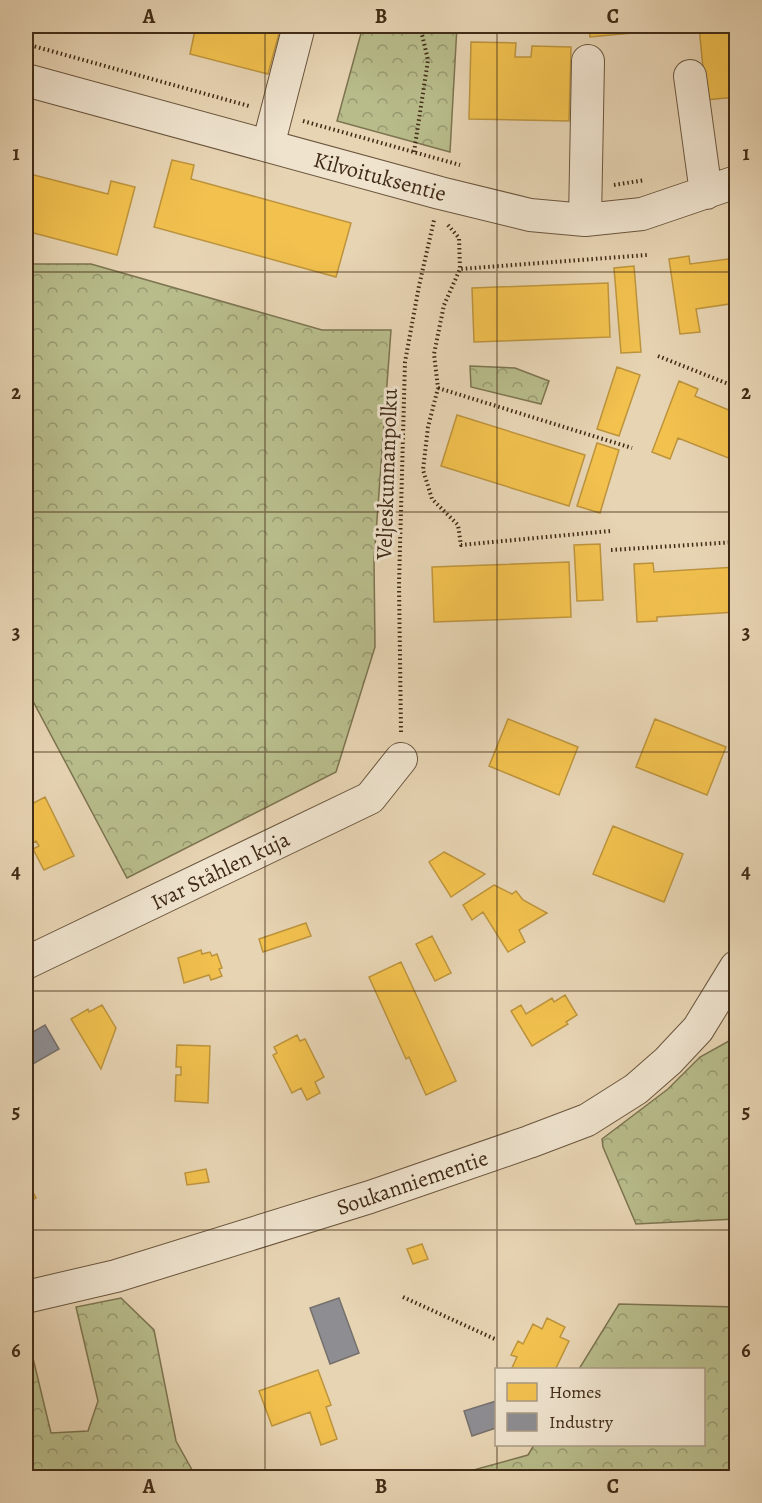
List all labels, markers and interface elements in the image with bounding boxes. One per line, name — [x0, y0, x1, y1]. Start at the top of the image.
text: A — [142, 3, 156, 30]
text: B — [375, 3, 387, 30]
text: C — [607, 3, 619, 30]
text: 1 — [12, 140, 20, 167]
text: 1 — [742, 140, 750, 167]
street label: Kilvoituksentie — [310, 145, 449, 209]
text: 2 — [11, 379, 21, 406]
text: 2 — [741, 379, 751, 406]
street label: Veljeskunnanpolku — [369, 388, 405, 561]
text: 3 — [12, 619, 20, 646]
text: 3 — [742, 619, 750, 646]
street label: Ivar Ståhlen kuja — [146, 824, 295, 917]
text: 4 — [11, 858, 21, 885]
text: 4 — [741, 858, 751, 885]
text: 5 — [12, 1098, 20, 1125]
text: 5 — [742, 1098, 750, 1125]
street label: Soukanniementie — [332, 1143, 492, 1223]
text: 6 — [11, 1337, 21, 1364]
text: 6 — [741, 1337, 751, 1364]
legend — [495, 1368, 705, 1446]
text: Homes — [549, 1380, 601, 1404]
text: Industry — [549, 1410, 614, 1434]
text: A — [142, 1473, 156, 1500]
text: B — [375, 1473, 387, 1500]
text: C — [607, 1473, 619, 1500]

